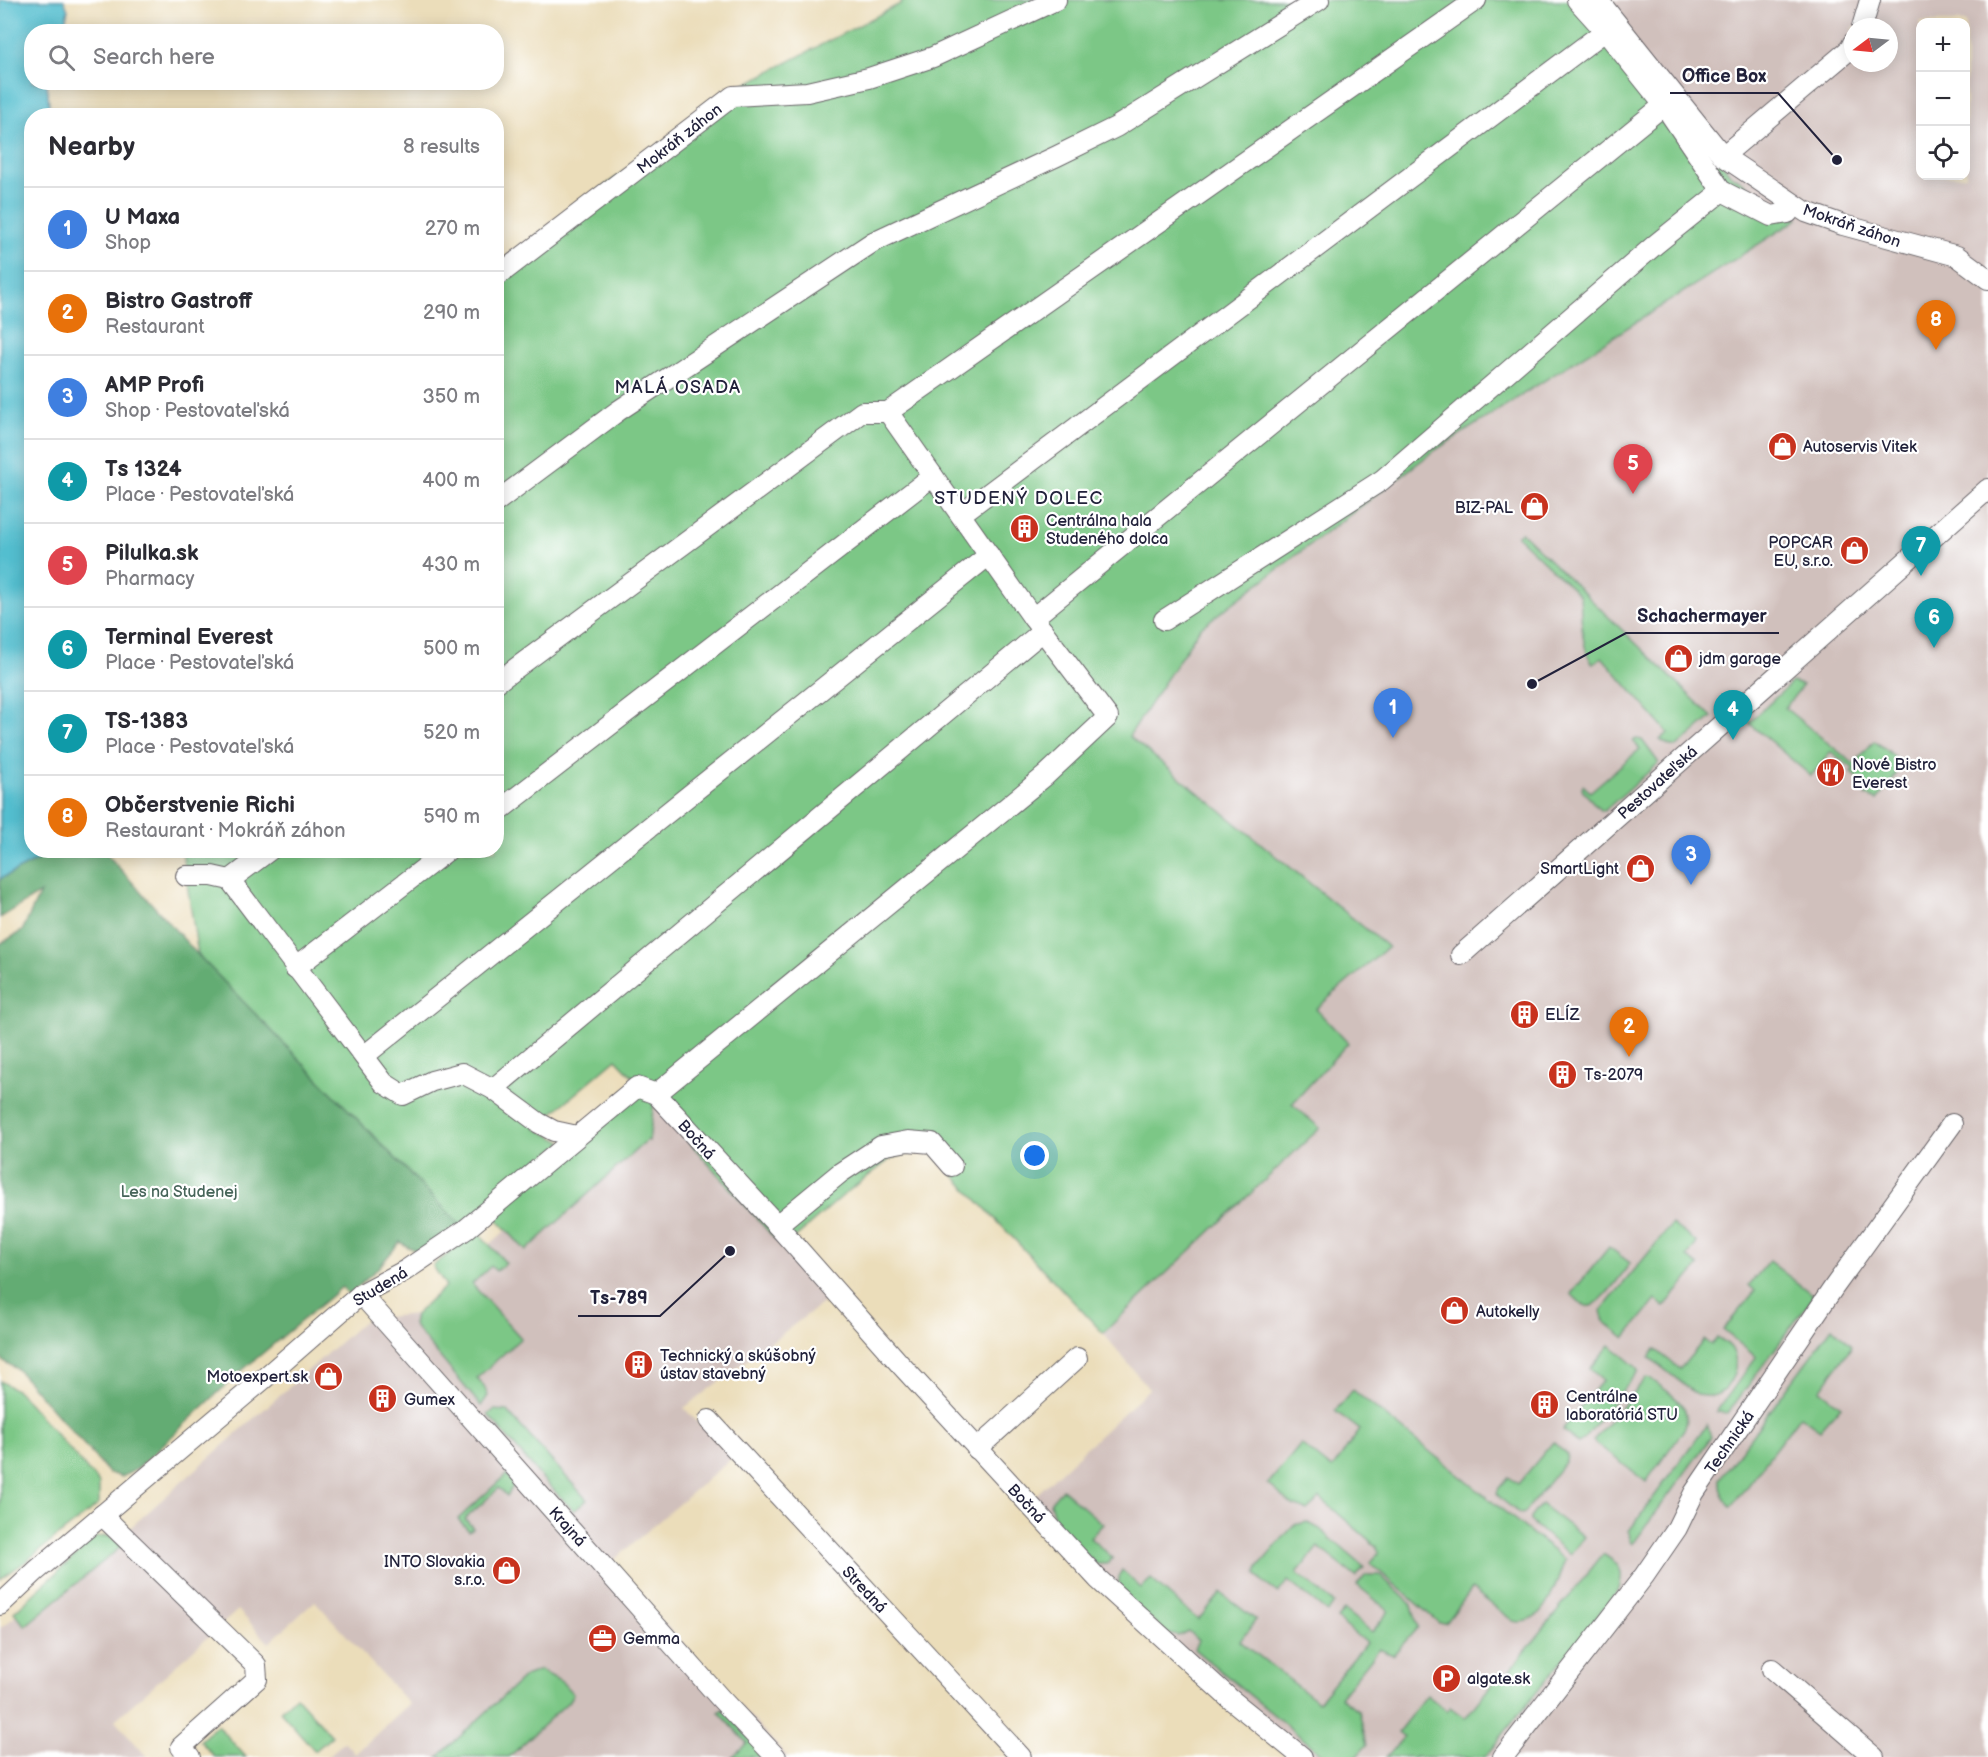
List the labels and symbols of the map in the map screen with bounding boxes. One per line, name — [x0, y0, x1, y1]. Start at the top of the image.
north arrow — [1844, 18, 1898, 72]
callout: Office Box — [1670, 57, 1778, 93]
text: Office Box — [1682, 66, 1766, 87]
street label: Mokráň záhon — [634, 100, 726, 178]
street label: Mokráň záhon — [1800, 201, 1903, 252]
pin: 8 — [1916, 300, 1956, 350]
district label: MALÁ OSADA — [615, 375, 742, 398]
shop icon: Autoservis Vitek — [1766, 430, 1798, 462]
place label: Autoservis Vitek — [1803, 438, 1917, 457]
pin: 5 — [1614, 444, 1652, 494]
district label: STUDENÝ DOLEC — [934, 486, 1104, 509]
shop icon: BIZ-PAL — [1518, 491, 1550, 523]
place label: BIZ-PAL — [1455, 499, 1514, 518]
place label: Centrálna hala Studeného dolca — [1046, 512, 1168, 549]
building icon: Centrálna hala Studeného dolca — [1009, 513, 1041, 545]
pin: 7 — [1902, 526, 1940, 576]
place label: POPCAR EU, s.r.o. — [1768, 534, 1833, 571]
shop icon: POPCAR EU, s.r.o. — [1838, 535, 1870, 567]
callout: Schachermayer — [1626, 597, 1779, 633]
pin: 6 — [1914, 598, 1954, 648]
text: Schachermayer — [1637, 606, 1767, 627]
shop icon: jdm garage — [1662, 642, 1694, 674]
place label: jdm garage — [1698, 650, 1782, 669]
pin: 1 — [1374, 688, 1412, 738]
pin: 4 — [1714, 690, 1752, 740]
street label: Pestovateľská — [1614, 742, 1702, 824]
place label: Nové Bistro Everest — [1852, 756, 1937, 793]
restaurant icon: Nové Bistro Everest — [1815, 757, 1847, 789]
pin: 3 — [1672, 836, 1710, 885]
shop icon: SmartLight — [1624, 852, 1656, 884]
place label: SmartLight — [1540, 860, 1619, 879]
building icon: ELÍZ — [1508, 998, 1540, 1030]
place label: ELÍZ — [1545, 1004, 1580, 1025]
pin: 2 — [1610, 1008, 1648, 1057]
building icon: Ts-2079 — [1547, 1058, 1579, 1090]
place label: Ts-2079 — [1584, 1066, 1643, 1085]
street label: Bočná — [673, 1116, 719, 1164]
your location — [1020, 1141, 1049, 1170]
park label: Les na Studenej — [121, 1183, 237, 1202]
street label: Studená — [350, 1264, 411, 1311]
callout: Ts-789 — [578, 1280, 660, 1316]
text: Ts-789 — [590, 1288, 648, 1309]
shop icon: Autokelly — [1439, 1295, 1471, 1327]
place label: Autokelly — [1476, 1303, 1540, 1322]
place label: Technický a skúšobný ústav stavebný — [660, 1347, 817, 1384]
building icon: Technický a skúšobný ústav stavebný — [623, 1348, 655, 1380]
shop icon: Motoexpert.sk — [313, 1360, 345, 1392]
place label: Motoexpert.sk — [206, 1368, 308, 1387]
building icon: Gumex — [367, 1383, 399, 1415]
place label: Centrálne laboratóriá STU — [1566, 1388, 1678, 1425]
building icon: Centrálne laboratóriá STU — [1529, 1389, 1561, 1421]
place label: Gumex — [404, 1391, 455, 1410]
street label: Technická — [1702, 1408, 1759, 1478]
street label: Bočná — [1003, 1480, 1049, 1528]
street label: Krajná — [544, 1503, 590, 1551]
place label: INTO Slovakia s.r.o. — [384, 1553, 485, 1590]
shop icon: INTO Slovakia s.r.o. — [490, 1554, 522, 1586]
street label: Stredná — [838, 1563, 890, 1617]
office icon: Gemma — [586, 1622, 618, 1654]
place label: Gemma — [623, 1630, 680, 1649]
parking icon: algate.sk — [1430, 1662, 1462, 1694]
place label: algate.sk — [1467, 1670, 1530, 1689]

